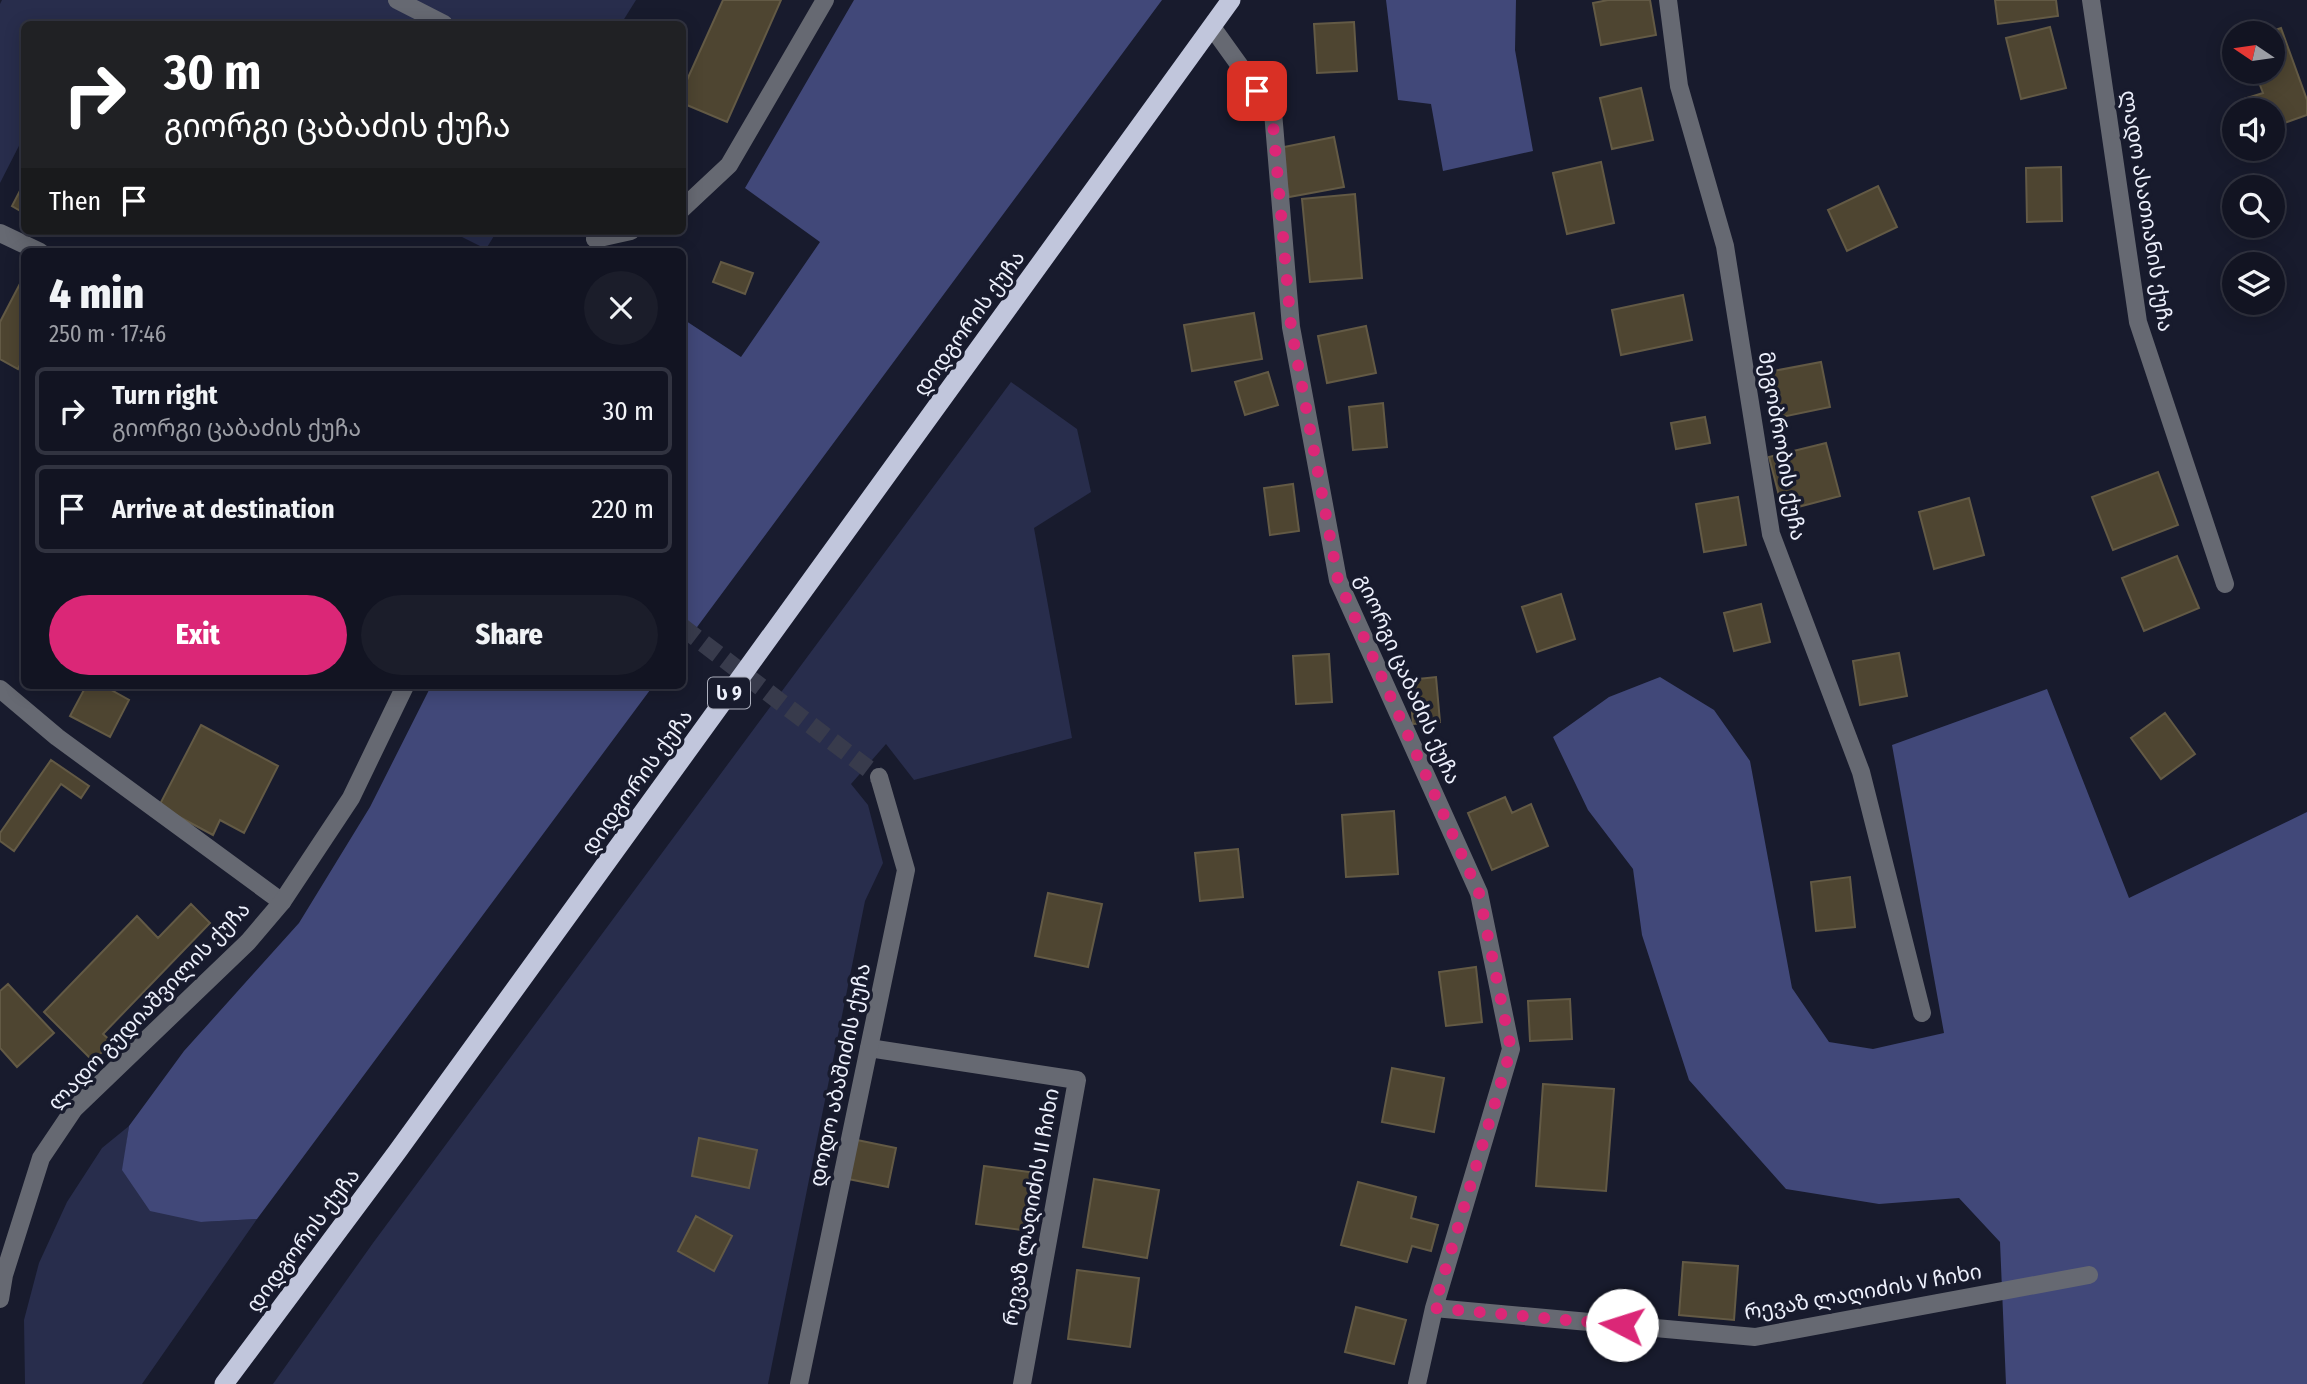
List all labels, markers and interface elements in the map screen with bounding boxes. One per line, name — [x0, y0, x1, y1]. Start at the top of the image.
north arrow — [2222, 21, 2286, 84]
map controls — [2222, 21, 2285, 315]
text: 30 m — [164, 43, 262, 102]
icon: right — [49, 49, 140, 140]
pin — [1227, 61, 1287, 121]
icon: arrive — [1238, 72, 1276, 110]
street label: ლადო ასათიანის ქუჩა — [2115, 88, 2179, 334]
button: sound — [2222, 98, 2285, 161]
text: გიორგი ცაბაძის ქუჩა — [164, 107, 511, 145]
button: search — [2222, 175, 2285, 238]
icon: arrive — [115, 182, 153, 220]
text: Then — [49, 186, 101, 217]
street label: დიდგორის ქუჩა — [908, 245, 1030, 401]
button: layers — [2222, 252, 2285, 315]
text: 4 min — [49, 269, 144, 319]
button: close — [584, 271, 658, 345]
text: 250 m · 17:46 — [49, 320, 166, 348]
street label: მეგობრობის ქუჩა — [1753, 349, 1811, 543]
text: Turn right — [112, 380, 218, 411]
icon: right — [53, 392, 91, 430]
text: 30 m — [603, 396, 654, 427]
text: გიორგი ცაბაძის ქუჩა — [112, 414, 361, 442]
icon: arrive — [53, 490, 91, 528]
text: Arrive at destination — [112, 494, 335, 525]
text: 220 m — [591, 494, 654, 525]
street label: გიორგი ცაბაძის ქუჩა — [1350, 570, 1466, 788]
button: Exit — [49, 595, 347, 675]
button: Share — [361, 595, 658, 675]
road number: ს 9 — [708, 678, 750, 708]
street label: დიდგორის ქუჩა — [576, 704, 698, 860]
street label: ლადო გუდიაშვილის ქუჩა — [42, 896, 256, 1116]
street label: დოდო აბაშიძის ქუჩა — [804, 961, 876, 1189]
street label: რევაზ ლაღიძის II ჩიხი — [997, 1086, 1065, 1328]
street label: დიდგორის ქუჩა — [240, 1163, 366, 1317]
street label: რევაზ ლაღიძის V ჩიხი — [1742, 1258, 1984, 1326]
position arrow — [1585, 1288, 1659, 1362]

